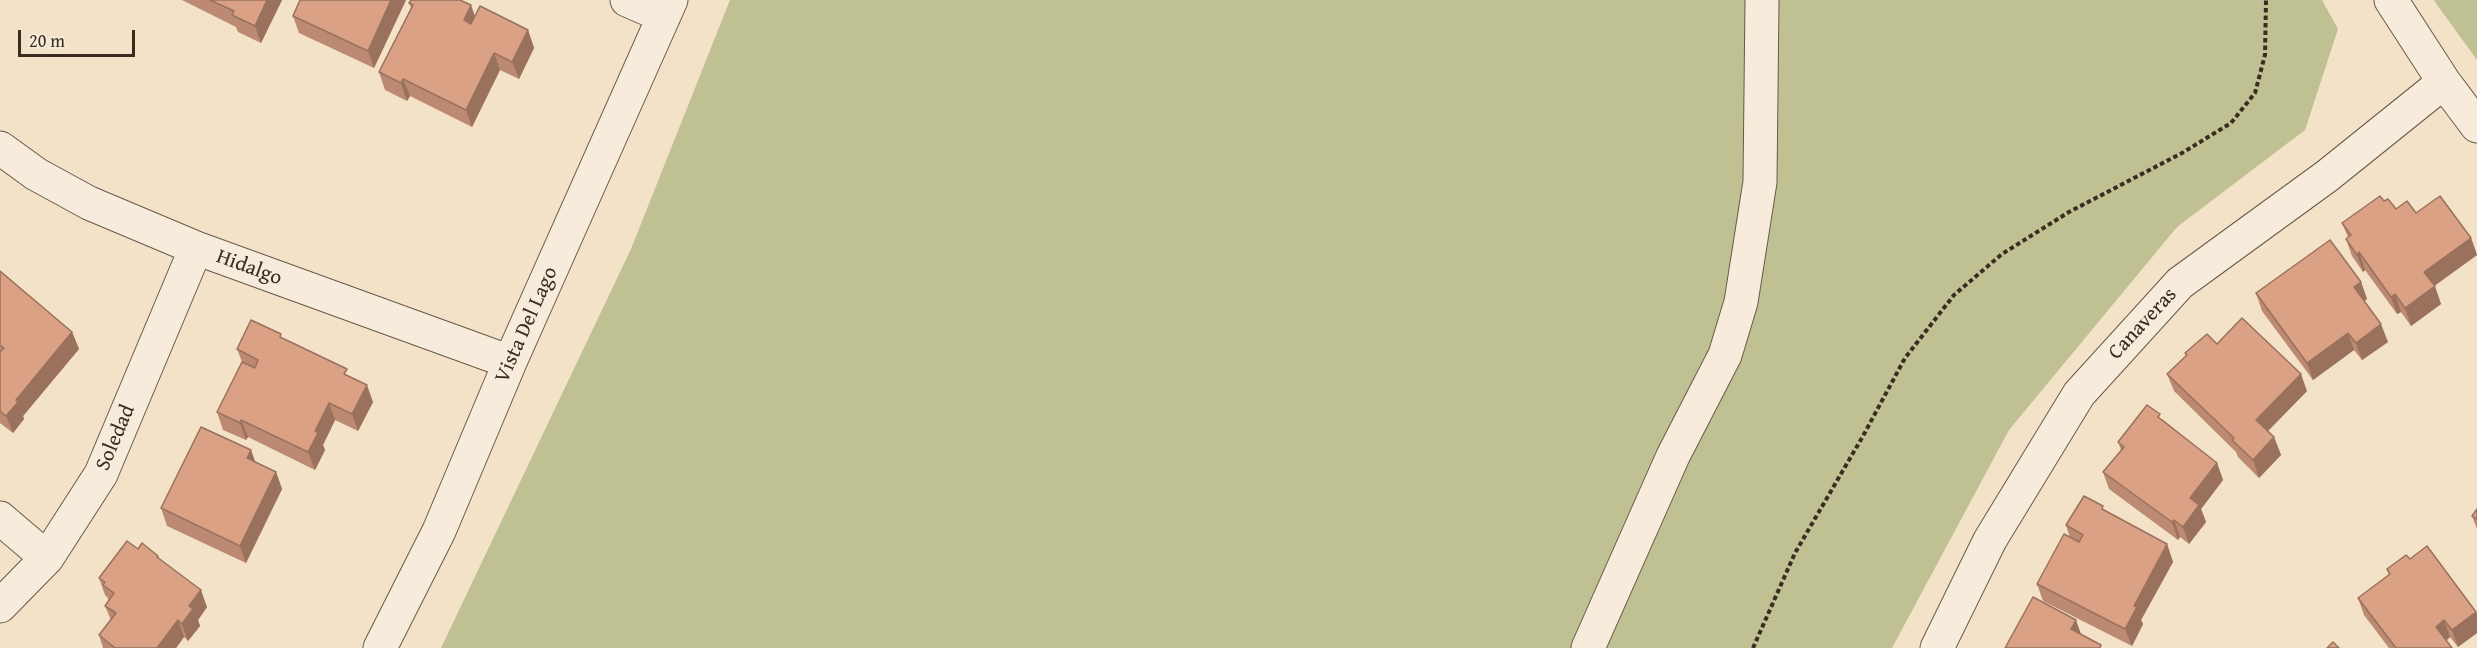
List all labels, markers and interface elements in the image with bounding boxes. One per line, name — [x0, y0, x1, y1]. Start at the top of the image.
scale bar — [21, 18, 138, 56]
text: 20 m — [29, 27, 65, 54]
street label: Hidalgo — [213, 245, 285, 291]
street label: Vista Del Lago — [490, 263, 564, 387]
street label: Canaveras — [2103, 283, 2183, 365]
street label: Soledad — [91, 401, 141, 475]

